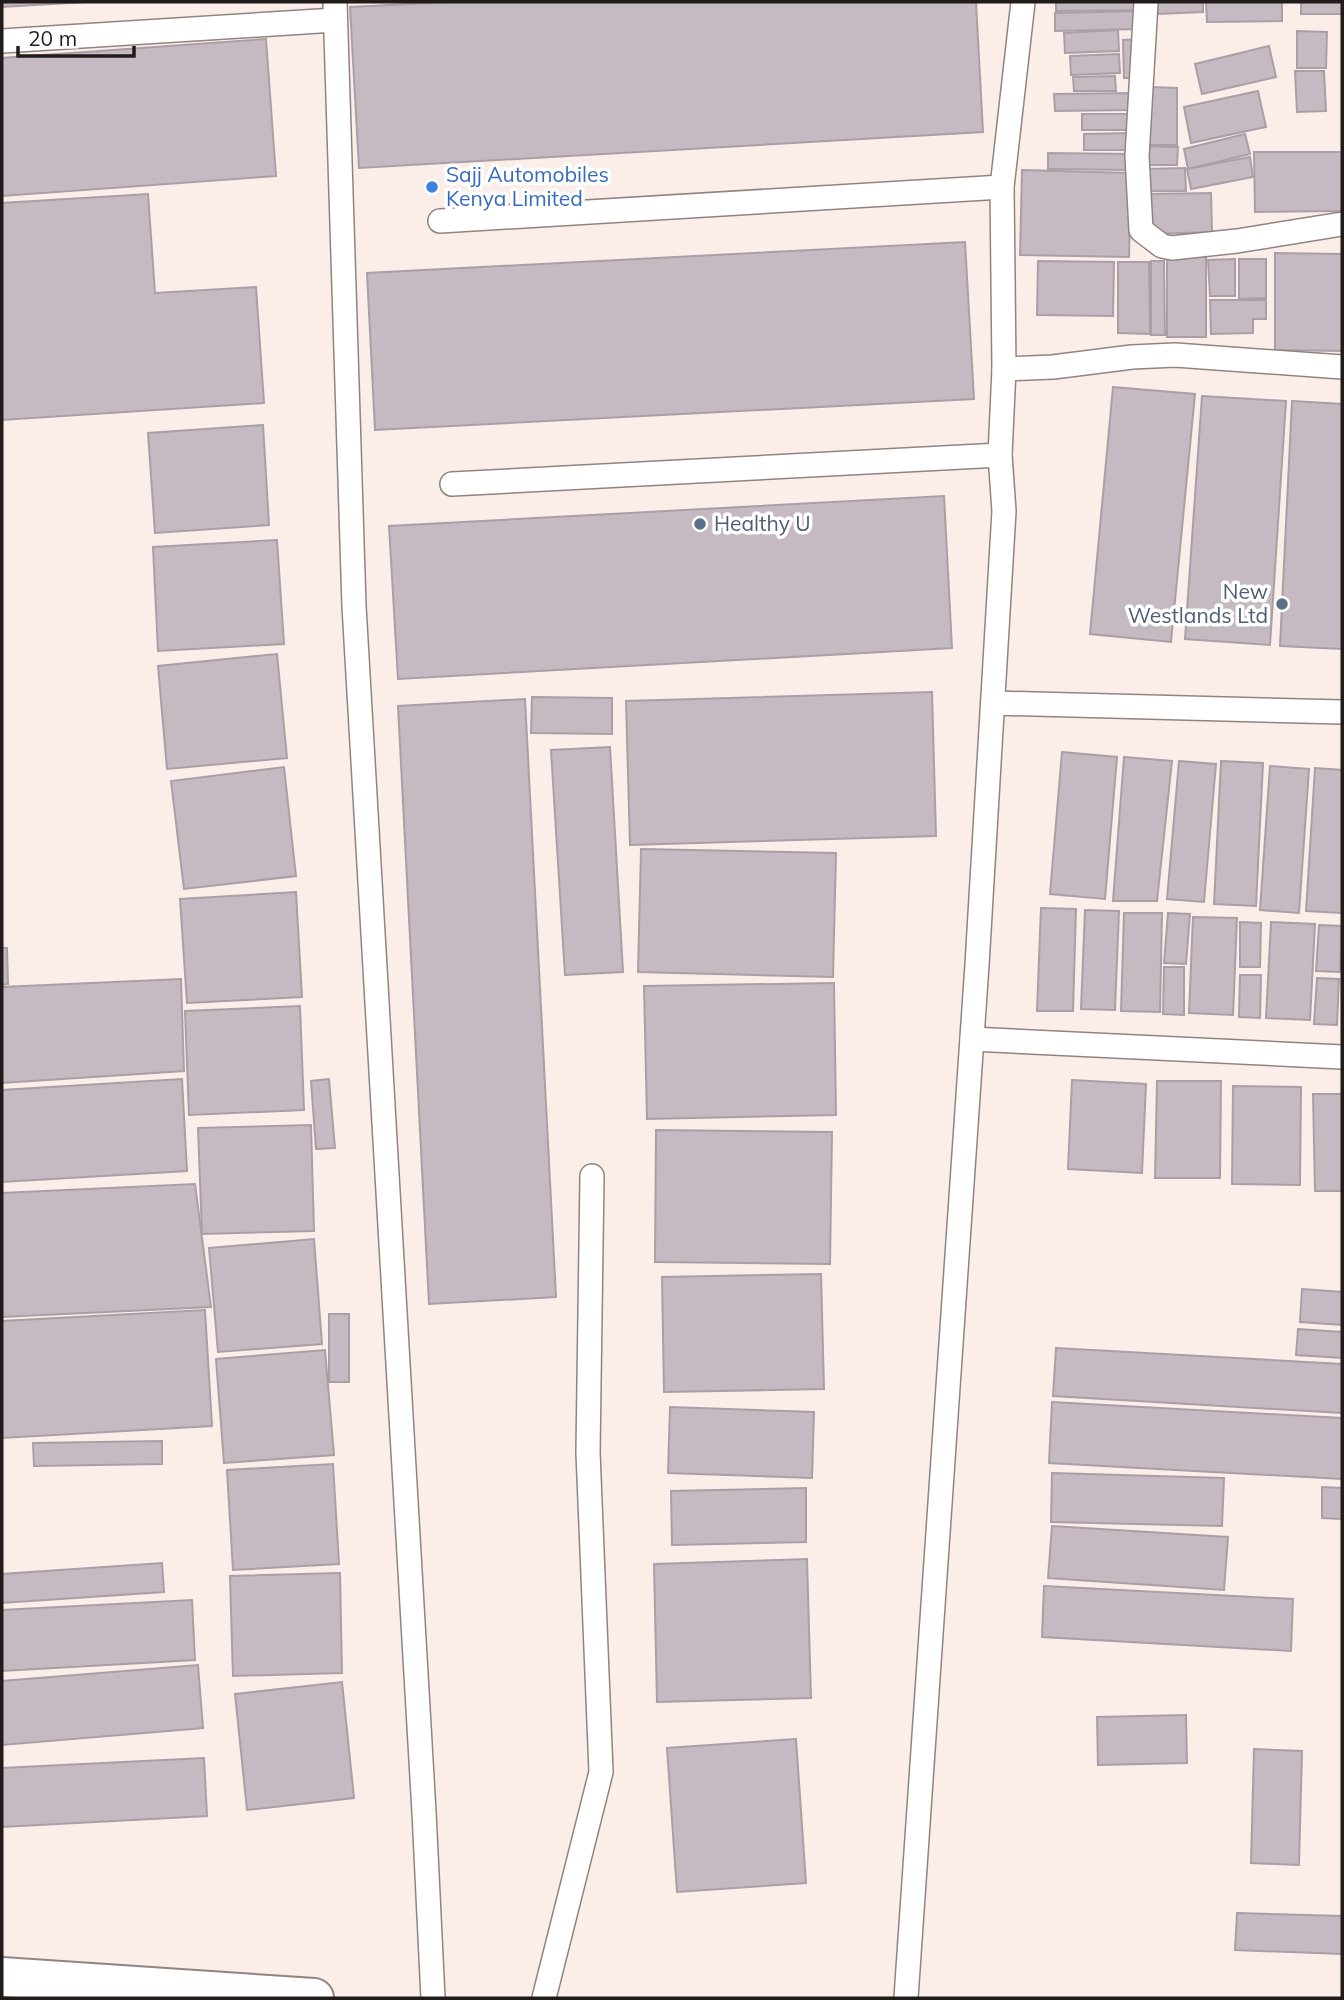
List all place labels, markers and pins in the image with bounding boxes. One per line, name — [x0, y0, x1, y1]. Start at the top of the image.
place label: Sajj Automobiles Kenya Limited — [446, 161, 609, 211]
marker: Sajj Automobiles Kenya Limited — [424, 179, 440, 195]
place label: Healthy U — [714, 510, 811, 536]
marker: Healthy U — [692, 516, 708, 532]
place label: New Westlands Ltd — [1128, 578, 1268, 628]
marker: New Westlands Ltd — [1274, 596, 1290, 612]

